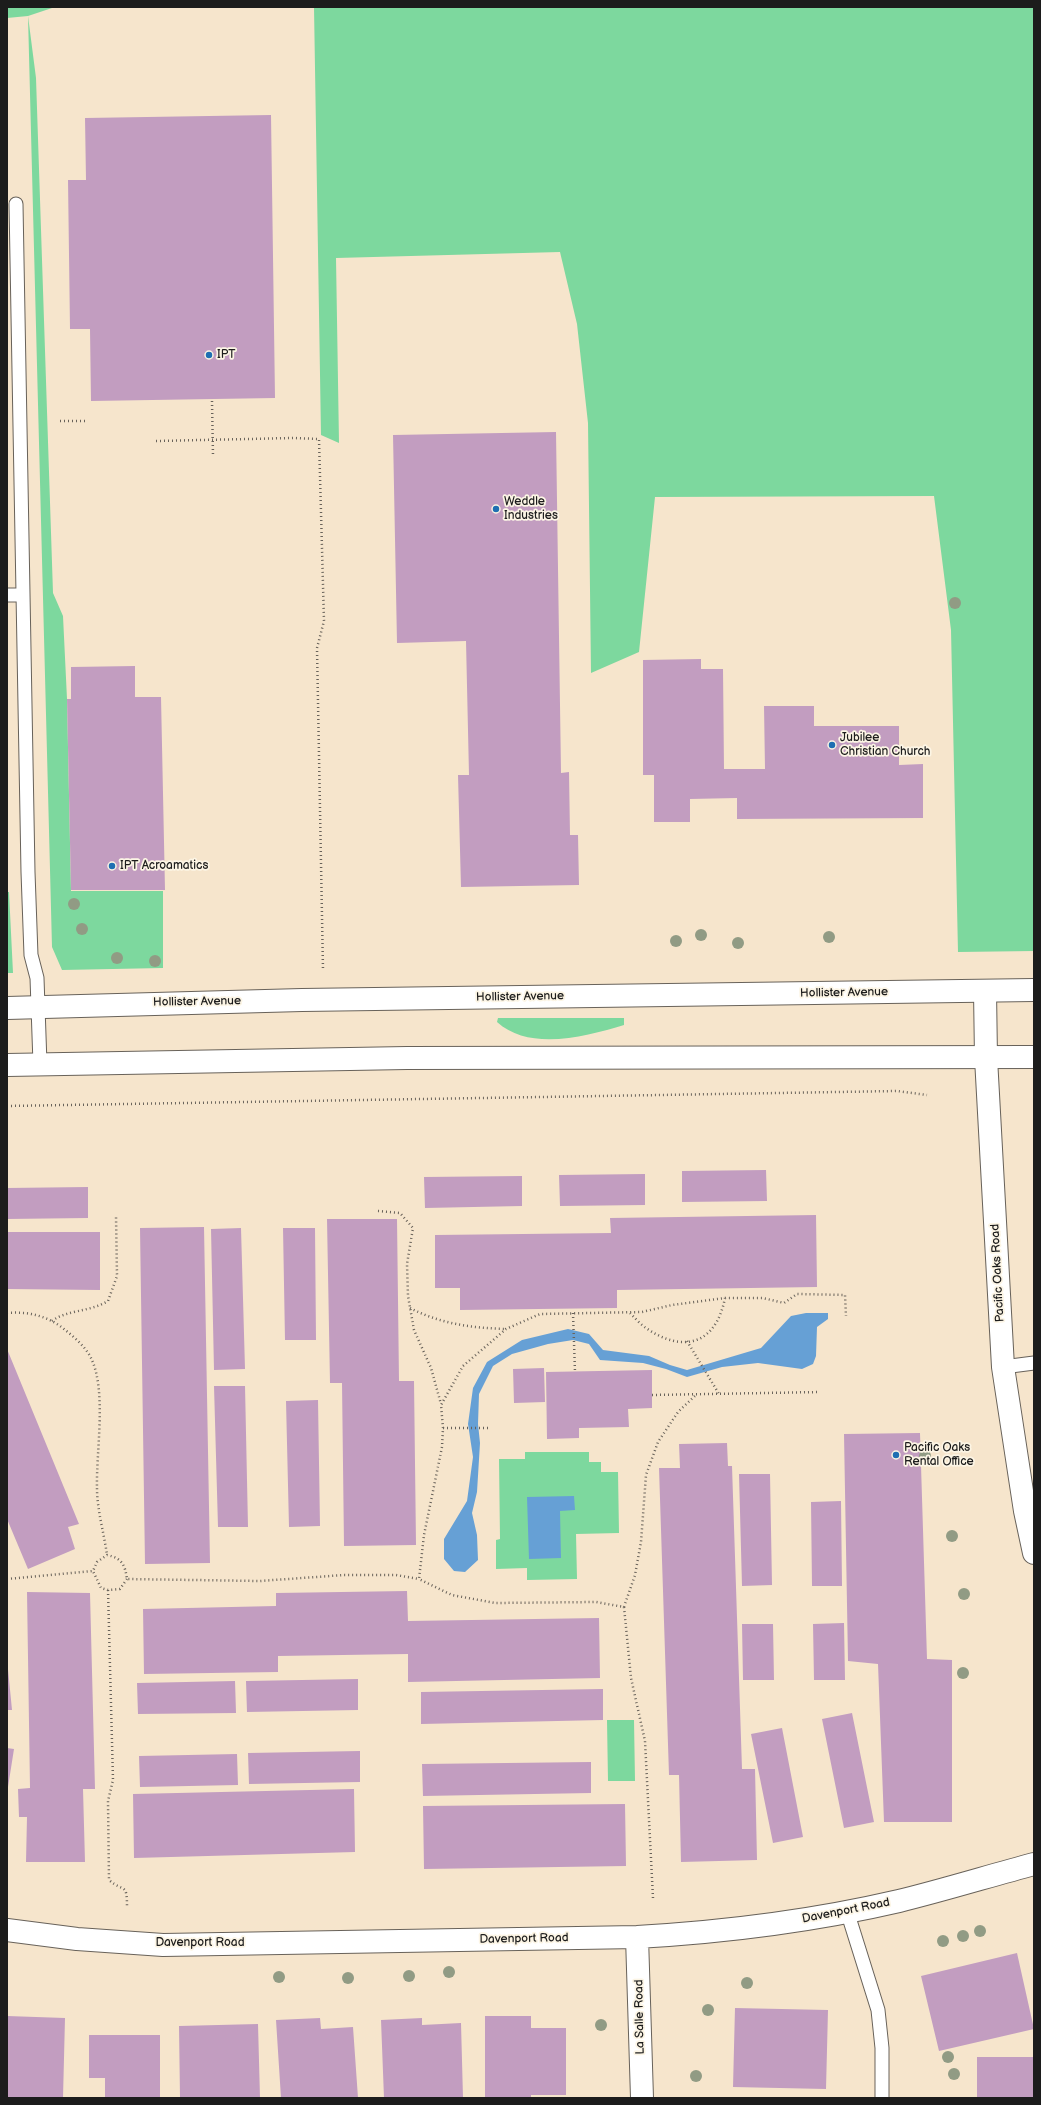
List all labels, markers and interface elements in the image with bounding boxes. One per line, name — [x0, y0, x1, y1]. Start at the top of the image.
place label: IPT — [217, 348, 235, 362]
marker: IPT — [204, 350, 214, 360]
place label: Weddle Industries — [504, 495, 558, 523]
marker: Weddle Industries — [491, 504, 501, 514]
place label: Jubilee Christian Church — [840, 731, 930, 759]
marker: Jubilee Christian Church — [827, 740, 837, 750]
place label: IPT Acroamatics — [120, 859, 208, 873]
marker: IPT Acroamatics — [107, 861, 117, 871]
street label: Hollister Avenue — [800, 985, 888, 1001]
street label: Hollister Avenue — [476, 989, 564, 1005]
street label: Hollister Avenue — [153, 994, 241, 1010]
street label: Pacific Oaks Road — [988, 1224, 1008, 1322]
place label: Pacific Oaks Rental Office — [904, 1441, 974, 1469]
marker: Pacific Oaks Rental Office — [891, 1450, 901, 1460]
street label: Davenport Road — [801, 1895, 891, 1927]
street label: Davenport Road — [479, 1931, 569, 1947]
street label: Davenport Road — [155, 1936, 245, 1950]
street label: La Salle Road — [632, 1979, 648, 2055]

